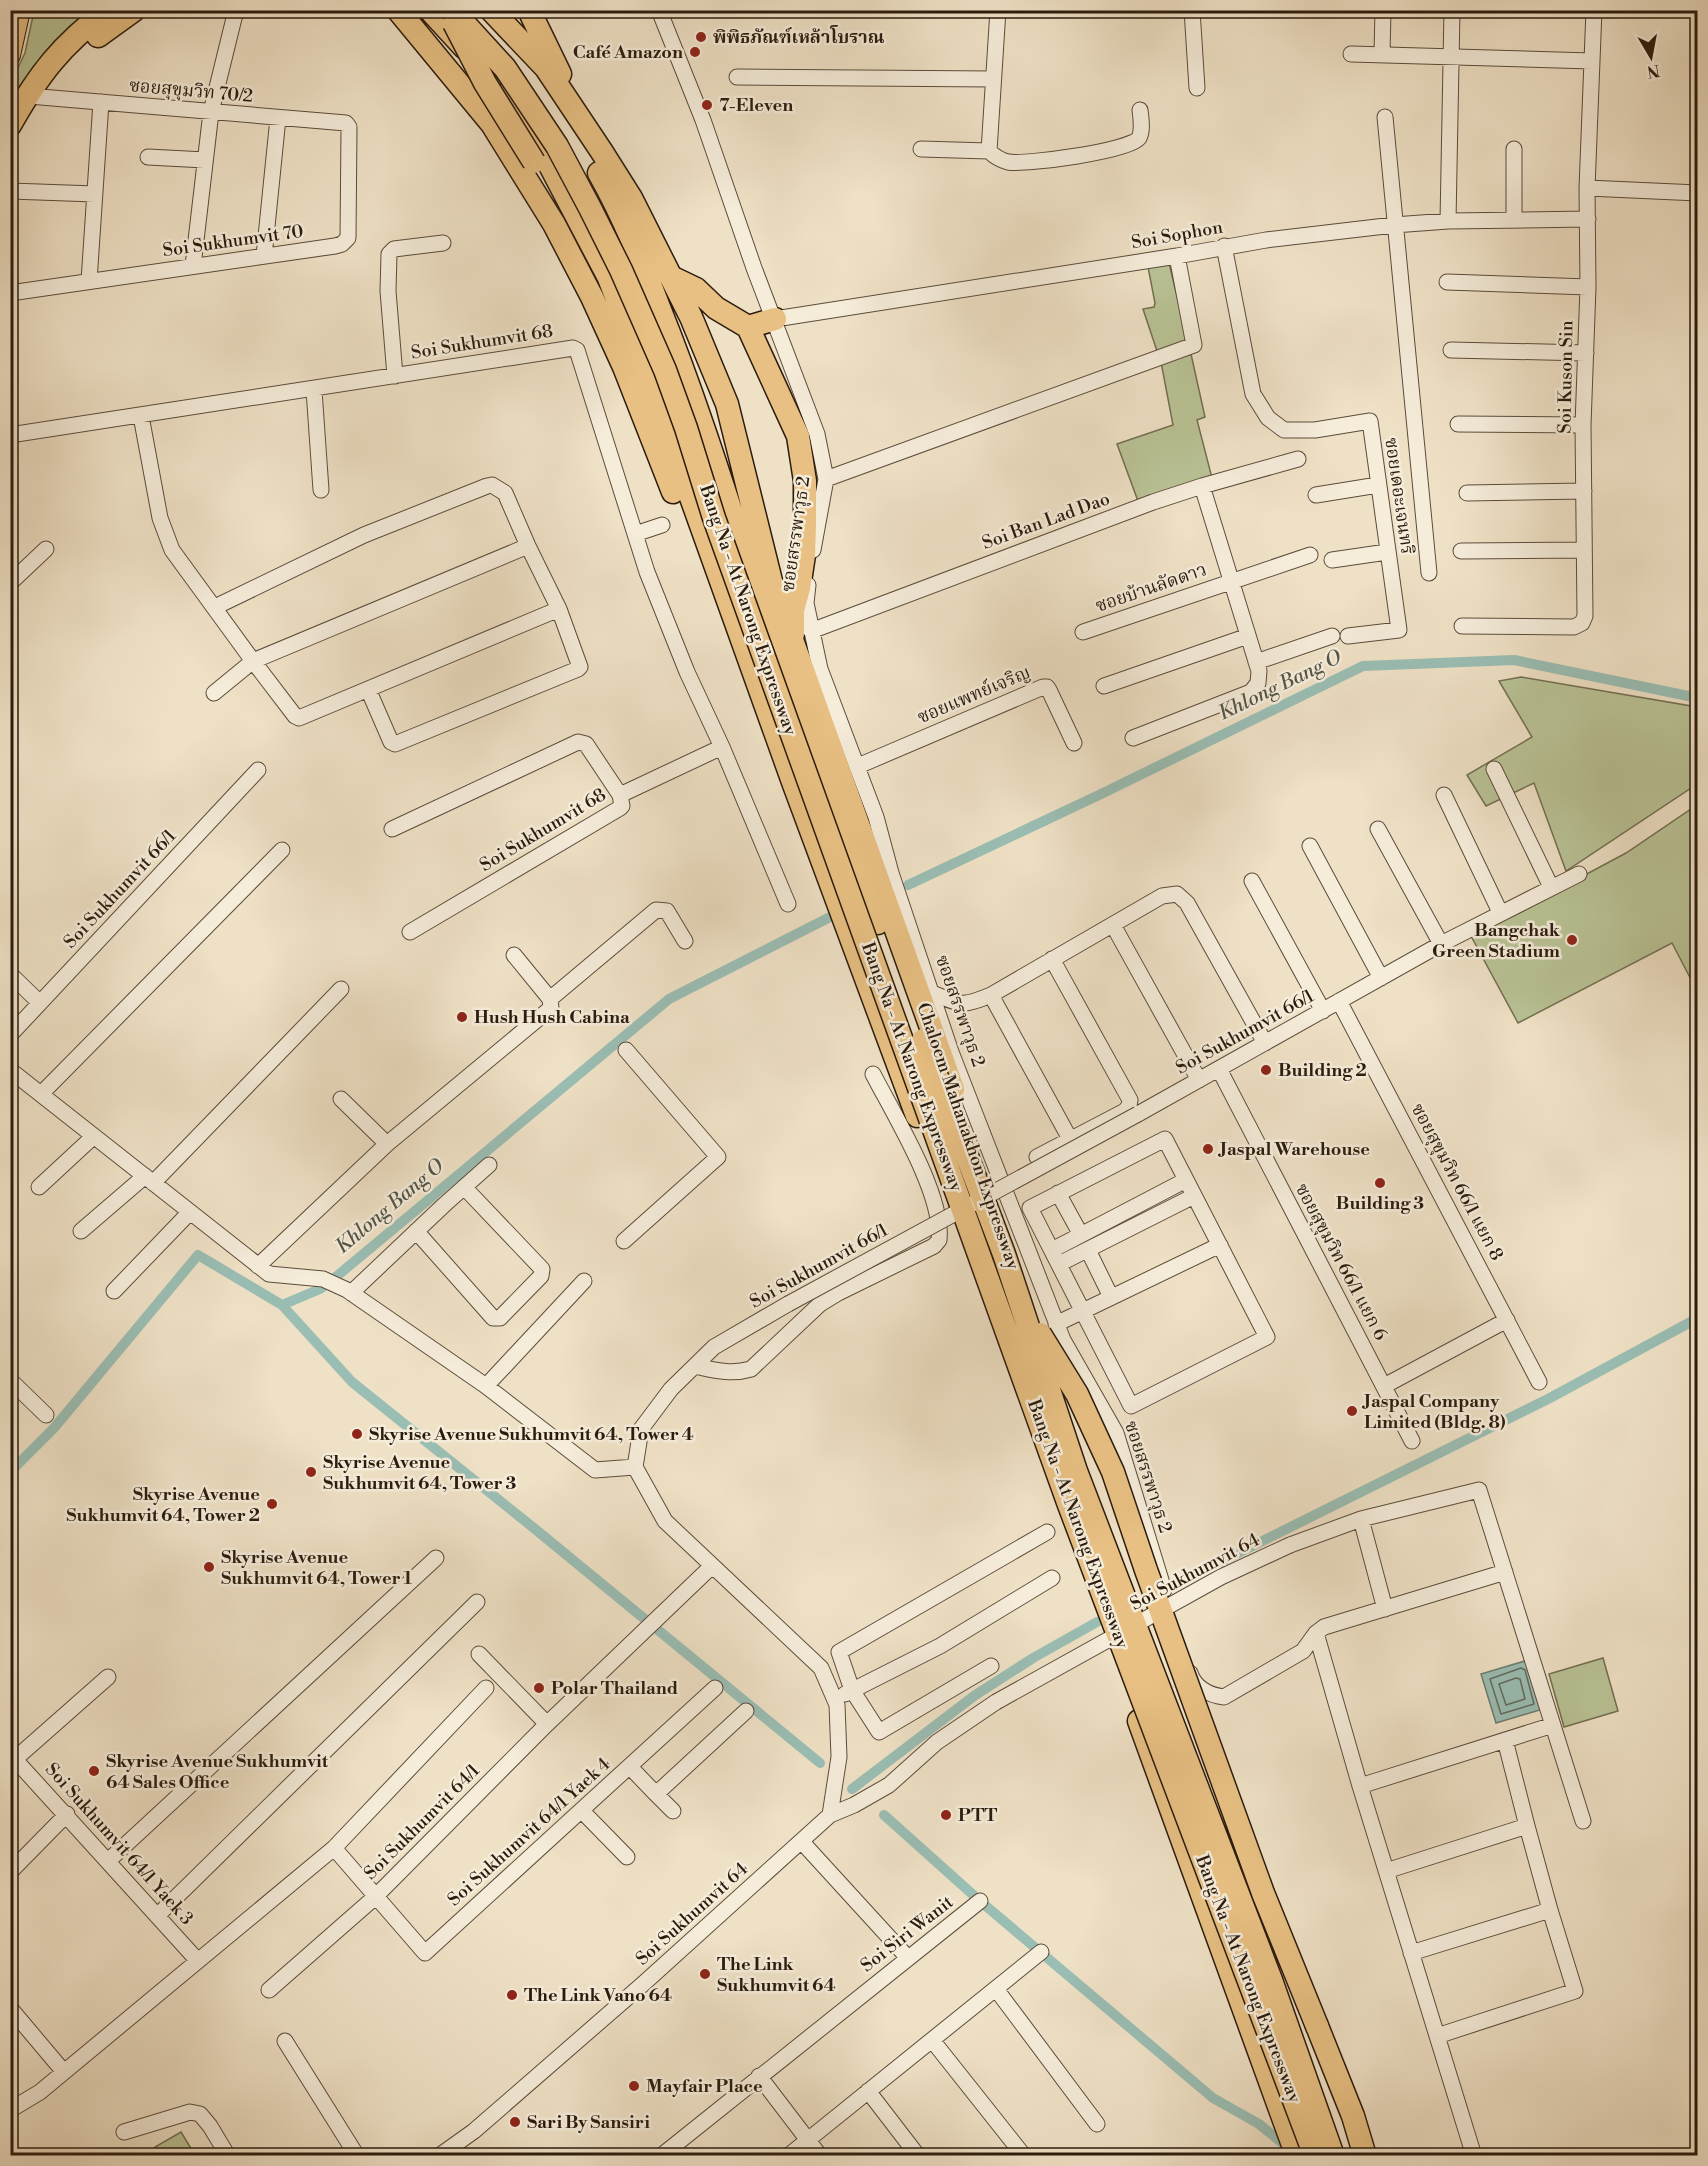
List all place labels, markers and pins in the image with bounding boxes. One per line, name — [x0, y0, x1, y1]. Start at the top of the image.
place label: พิพิธภัณฑ์เหล้าโบราณ — [713, 25, 885, 49]
marker: พิพิธภัณฑ์เหล้าโบราณ — [694, 30, 708, 44]
place label: Café Amazon — [573, 41, 683, 64]
marker: Café Amazon — [688, 45, 702, 59]
place label: 7-Eleven — [719, 94, 793, 117]
marker: 7-Eleven — [700, 98, 714, 112]
place label: Bangchak Green Stadium — [1432, 919, 1561, 963]
marker: Bangchak Green Stadium — [1565, 933, 1579, 947]
place label: Hush Hush Cabina — [474, 1006, 630, 1029]
marker: Hush Hush Cabina — [455, 1010, 469, 1024]
place label: Building 2 — [1278, 1059, 1367, 1082]
marker: Building 2 — [1259, 1063, 1273, 1077]
place label: Jaspal Warehouse — [1217, 1138, 1370, 1161]
marker: Jaspal Warehouse — [1201, 1142, 1215, 1156]
marker: Building 3 — [1373, 1176, 1387, 1190]
place label: Building 3 — [1336, 1192, 1424, 1215]
place label: Jaspal Company Limited (Bldg. 8) — [1361, 1390, 1506, 1434]
marker: Jaspal Company Limited (Bldg. 8) — [1345, 1404, 1359, 1418]
place label: Skyrise Avenue Sukhumvit 64, Tower 4 — [369, 1423, 694, 1446]
marker: Skyrise Avenue Sukhumvit 64, Tower 4 — [350, 1427, 364, 1441]
place label: Skyrise Avenue Sukhumvit 64, Tower 3 — [323, 1451, 517, 1495]
marker: Skyrise Avenue Sukhumvit 64, Tower 3 — [304, 1465, 318, 1479]
place label: Skyrise Avenue Sukhumvit 64, Tower 2 — [66, 1483, 260, 1527]
marker: Skyrise Avenue Sukhumvit 64, Tower 2 — [265, 1497, 279, 1511]
place label: Skyrise Avenue Sukhumvit 64, Tower 1 — [221, 1546, 413, 1590]
marker: Skyrise Avenue Sukhumvit 64, Tower 1 — [202, 1560, 216, 1574]
place label: Polar Thailand — [551, 1677, 678, 1700]
marker: Polar Thailand — [532, 1681, 546, 1695]
place label: Skyrise Avenue Sukhumvit 64 Sales Office — [106, 1750, 329, 1794]
marker: Skyrise Avenue Sukhumvit 64 Sales Office — [87, 1764, 101, 1778]
place label: PTT — [958, 1804, 997, 1827]
marker: PTT — [939, 1808, 953, 1822]
place label: The Link Sukhumvit 64 — [717, 1953, 836, 1997]
marker: The Link Sukhumvit 64 — [698, 1967, 712, 1981]
place label: The Link Vano 64 — [524, 1984, 672, 2007]
marker: The Link Vano 64 — [505, 1988, 519, 2002]
place label: Mayfair Place — [646, 2075, 763, 2098]
marker: Mayfair Place — [627, 2079, 641, 2093]
place label: Sari By Sansiri — [527, 2111, 650, 2134]
marker: Sari By Sansiri — [508, 2115, 522, 2129]

